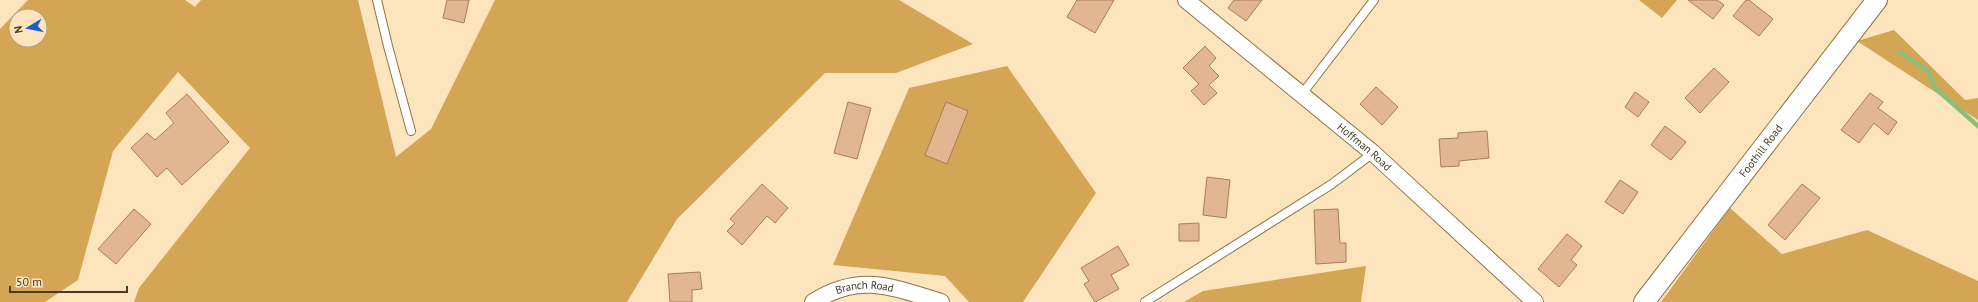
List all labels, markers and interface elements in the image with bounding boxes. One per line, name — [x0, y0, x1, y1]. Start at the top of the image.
north arrow — [8, 8, 48, 48]
text: N — [11, 25, 26, 35]
street label: Hoffman Road — [1334, 120, 1395, 174]
street label: Foothill Road — [1736, 122, 1785, 180]
scale bar — [10, 268, 127, 294]
text: 50 m — [16, 274, 42, 289]
street label: Branch Road — [833, 278, 895, 297]

